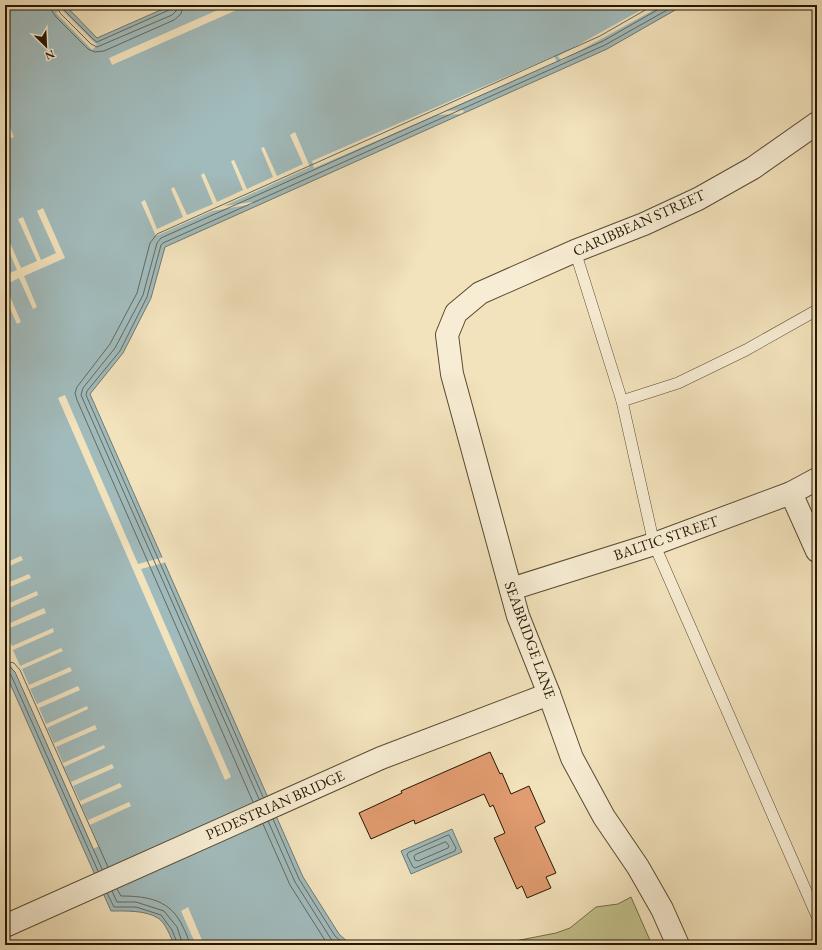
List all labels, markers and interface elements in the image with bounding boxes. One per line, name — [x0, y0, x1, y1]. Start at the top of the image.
north arrow — [26, 26, 66, 66]
text: N — [43, 47, 57, 63]
street label: CARIBBEAN STREET — [570, 184, 709, 260]
street label: BALTIC STREET — [611, 510, 722, 564]
street label: SEABRIDGE LANE — [500, 579, 561, 702]
street label: PEDESTRIAN BRIDGE — [202, 765, 348, 844]

